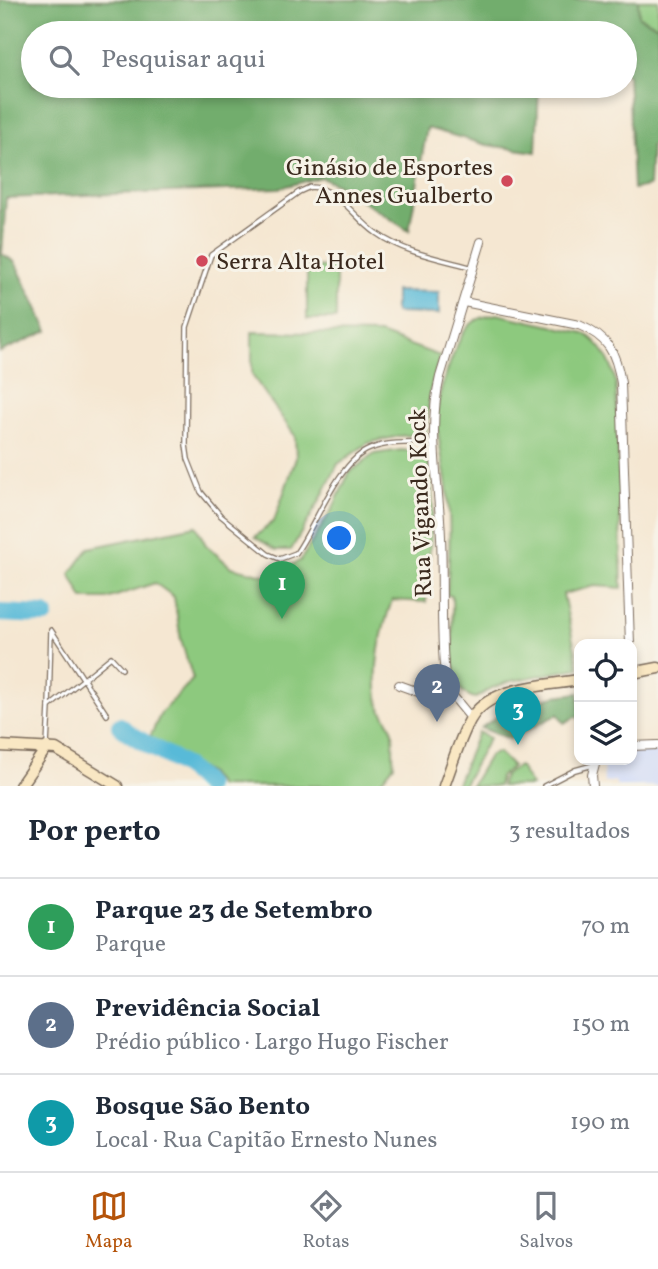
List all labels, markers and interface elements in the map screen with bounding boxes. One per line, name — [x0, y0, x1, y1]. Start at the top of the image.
search box — [21, 21, 637, 98]
icon: search — [45, 41, 83, 79]
text: Pesquisar aqui — [101, 42, 266, 78]
place label: Ginásio de Esportes Annes Gualberto — [286, 152, 493, 214]
marker: Ginásio de Esportes Annes Gualberto — [499, 173, 515, 189]
place label: Serra Alta Hotel — [216, 246, 384, 280]
marker: Serra Alta Hotel — [194, 253, 210, 269]
street label: Rua Vigando Kock — [402, 408, 442, 598]
your location — [322, 521, 356, 555]
pin: 1 — [259, 561, 305, 619]
map controls — [574, 639, 637, 765]
button: locate — [574, 639, 637, 702]
pin: 2 — [414, 664, 460, 722]
pin: 3 — [495, 687, 541, 745]
button: layers — [574, 702, 637, 765]
text: Por perto — [28, 811, 161, 853]
text: 3 resultados — [509, 816, 630, 848]
text: Parque 23 de Setembro — [95, 893, 373, 929]
text: 1 — [46, 911, 56, 943]
text: 70 m — [581, 911, 630, 943]
text: Parque — [95, 929, 166, 961]
text: Previdência Social — [95, 991, 320, 1027]
text: 2 — [45, 1009, 57, 1041]
text: 150 m — [572, 1009, 630, 1041]
text: Prédio público · Largo Hugo Fischer — [95, 1027, 449, 1059]
text: Bosque São Bento — [95, 1089, 310, 1125]
text: 3 — [45, 1107, 57, 1139]
text: 190 m — [570, 1107, 630, 1139]
text: Local · Rua Capitão Ernesto Nunes — [95, 1125, 437, 1157]
tab: Mapa — [85, 1187, 132, 1255]
tab: Rotas — [302, 1187, 349, 1255]
tab: Salvos — [519, 1187, 573, 1255]

